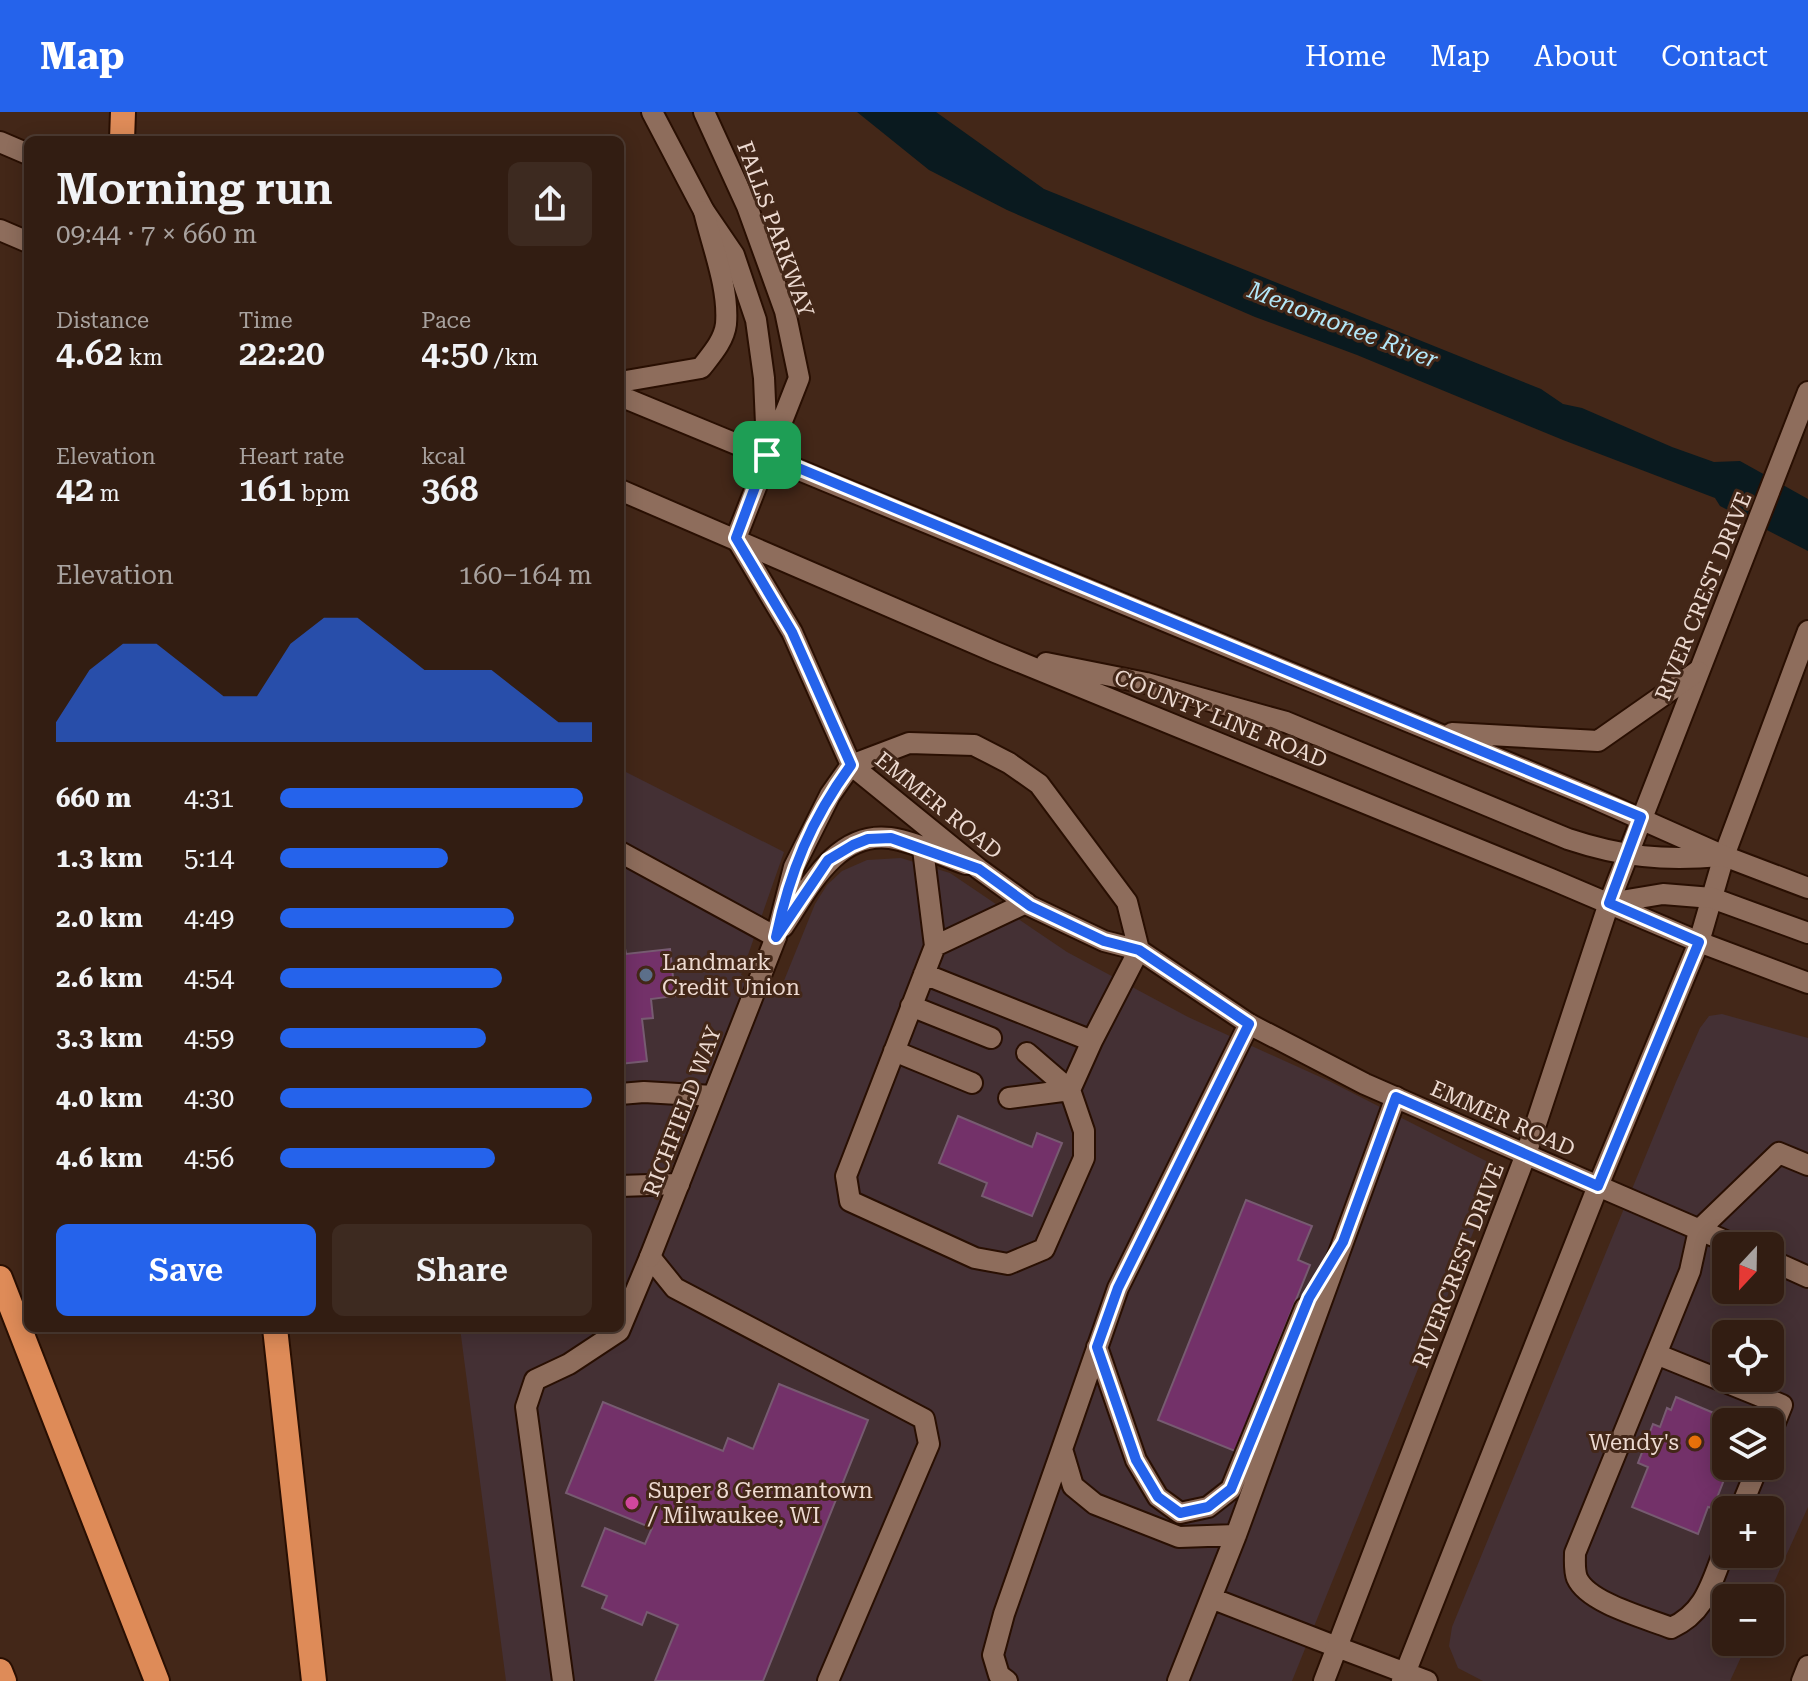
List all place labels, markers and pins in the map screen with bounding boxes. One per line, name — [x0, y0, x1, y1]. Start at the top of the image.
pin — [733, 421, 801, 489]
place label: Landmark Credit Union — [662, 950, 800, 1000]
marker: Landmark Credit Union — [637, 966, 655, 984]
place label: Wendy's — [1589, 1430, 1679, 1455]
marker: Wendy's — [1686, 1433, 1704, 1451]
place label: Super 8 Germantown / Milwaukee, WI — [647, 1478, 873, 1528]
marker: Super 8 Germantown / Milwaukee, WI — [623, 1494, 641, 1512]

